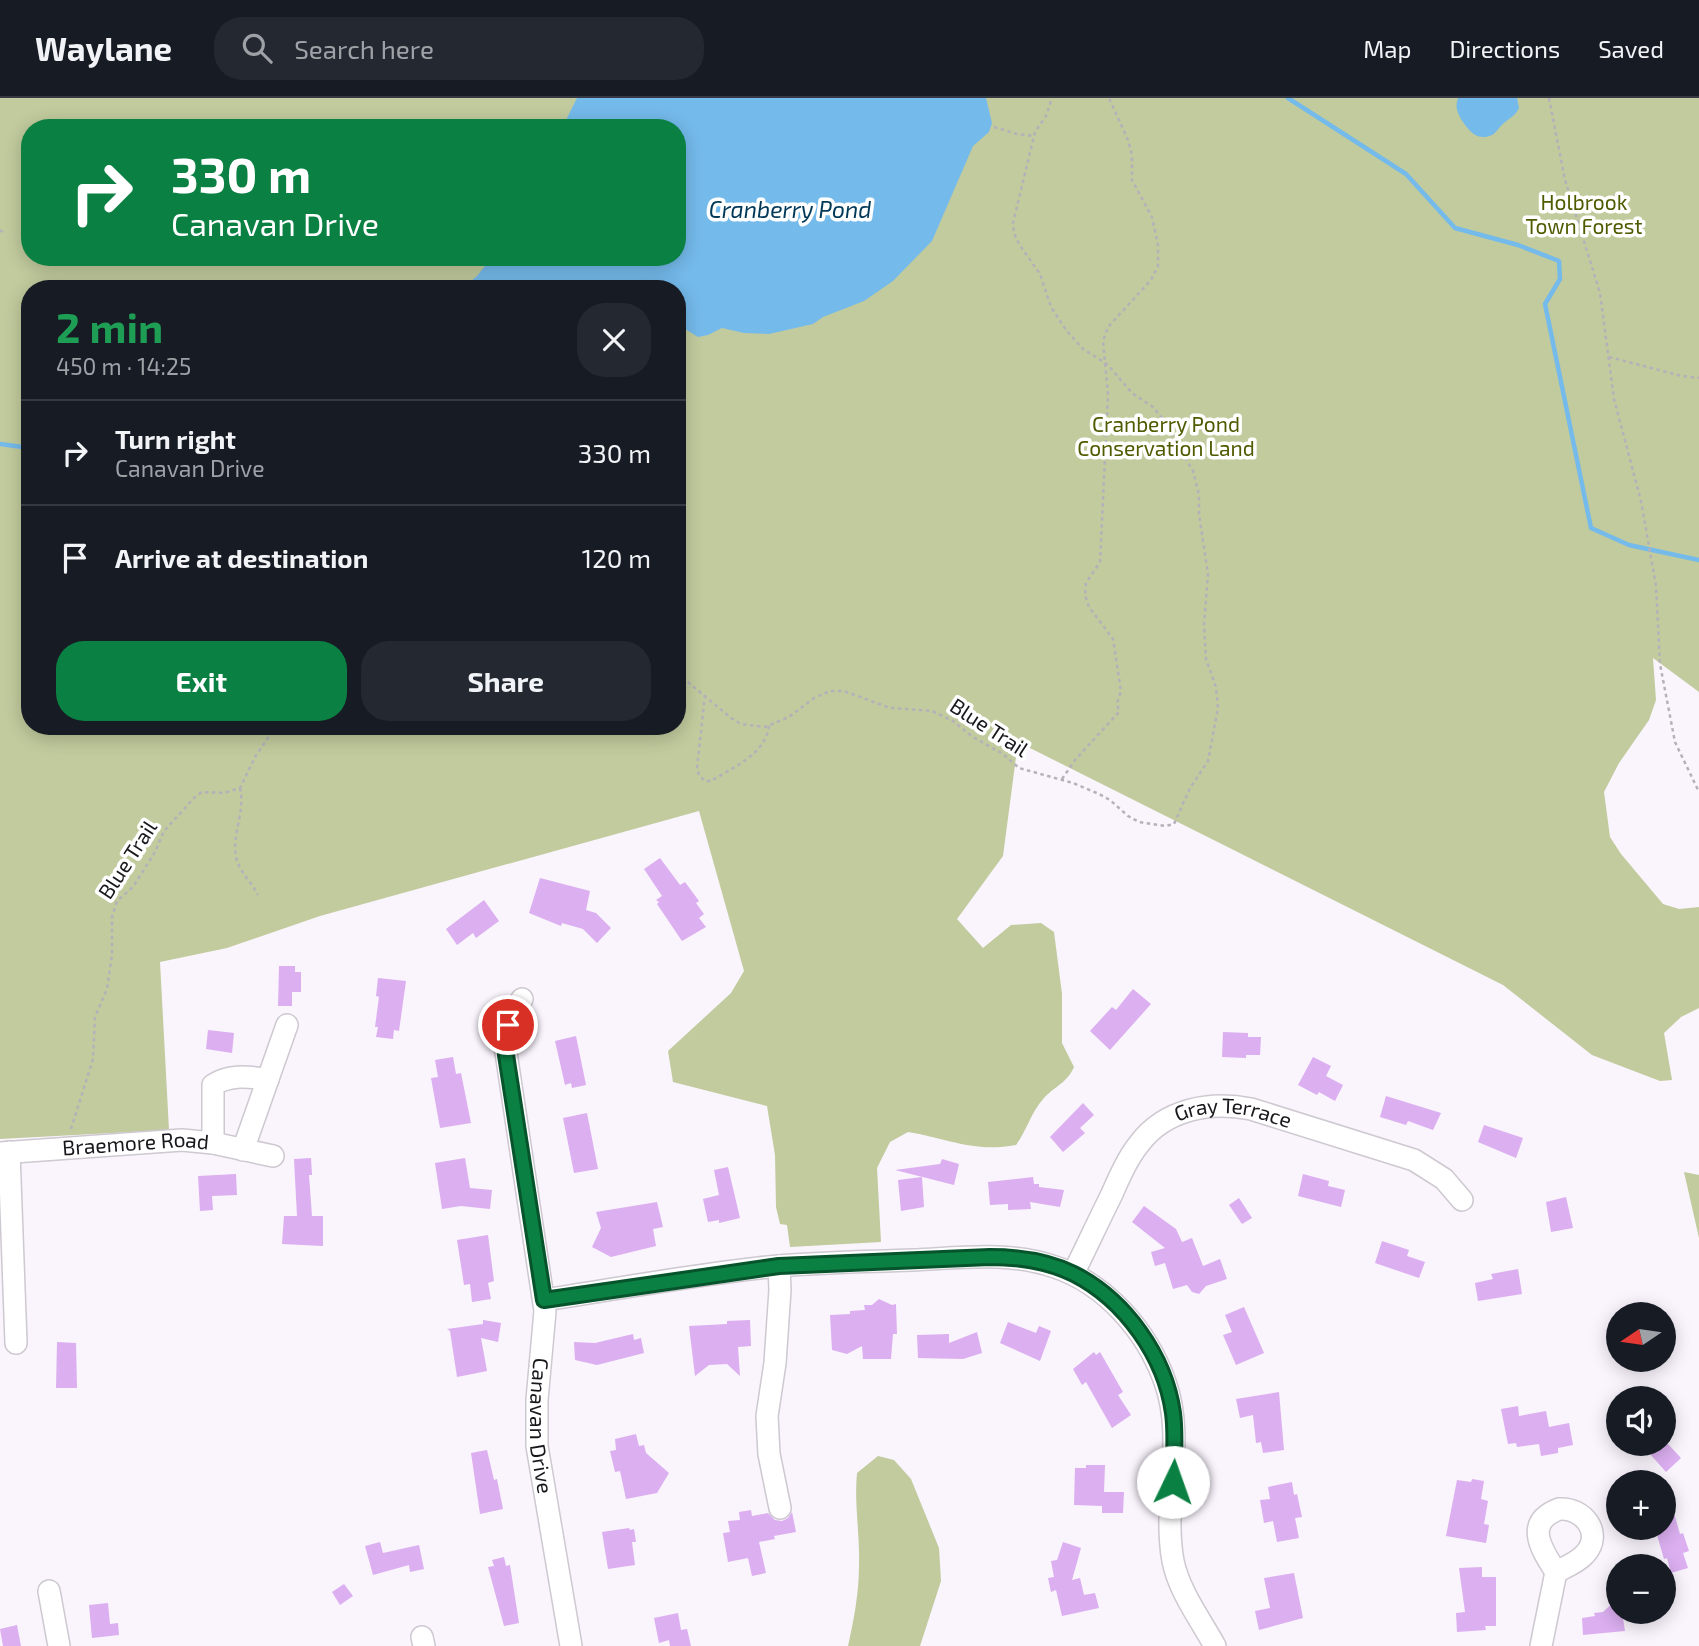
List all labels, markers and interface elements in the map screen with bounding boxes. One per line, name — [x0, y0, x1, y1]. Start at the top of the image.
search box — [214, 17, 704, 80]
text: Waylane — [35, 28, 172, 68]
icon: search — [238, 29, 276, 67]
text: Search here — [294, 33, 434, 64]
text: Map — [1363, 34, 1411, 63]
text: Directions — [1449, 34, 1560, 63]
text: Saved — [1598, 34, 1664, 63]
text: 330 m — [171, 144, 311, 203]
icon: right — [56, 147, 147, 238]
park label: Holbrook Town Forest — [1526, 189, 1642, 238]
water label: Cranberry Pond — [709, 195, 871, 223]
text: Canavan Drive — [171, 204, 379, 242]
text: 2 min — [56, 301, 163, 351]
button: close — [577, 303, 651, 377]
text: 450 m · 14:25 — [56, 352, 191, 380]
park label: Cranberry Pond Conservation Land — [1077, 411, 1255, 460]
text: Turn right — [115, 423, 236, 454]
icon: right — [56, 434, 94, 472]
text: 330 m — [578, 437, 651, 468]
text: Canavan Drive — [115, 454, 265, 482]
icon: arrive — [56, 539, 94, 577]
text: Arrive at destination — [115, 542, 368, 573]
text: 120 m — [582, 542, 651, 573]
button: Exit — [56, 641, 347, 721]
button: Share — [361, 641, 651, 721]
street label: Blue Trail — [946, 692, 1034, 762]
street label: Blue Trail — [92, 815, 162, 903]
pin — [478, 995, 538, 1055]
icon: arrive — [489, 1006, 527, 1044]
street label: Gray Terrace — [1170, 1092, 1295, 1132]
street label: Braemore Road — [61, 1126, 210, 1160]
north arrow — [1606, 1302, 1676, 1372]
map controls — [1606, 1302, 1676, 1624]
street label: Canavan Drive — [526, 1357, 559, 1495]
button: sound — [1606, 1386, 1676, 1456]
position arrow — [1136, 1445, 1210, 1519]
button: + — [1606, 1470, 1676, 1540]
button: − — [1606, 1554, 1676, 1624]

